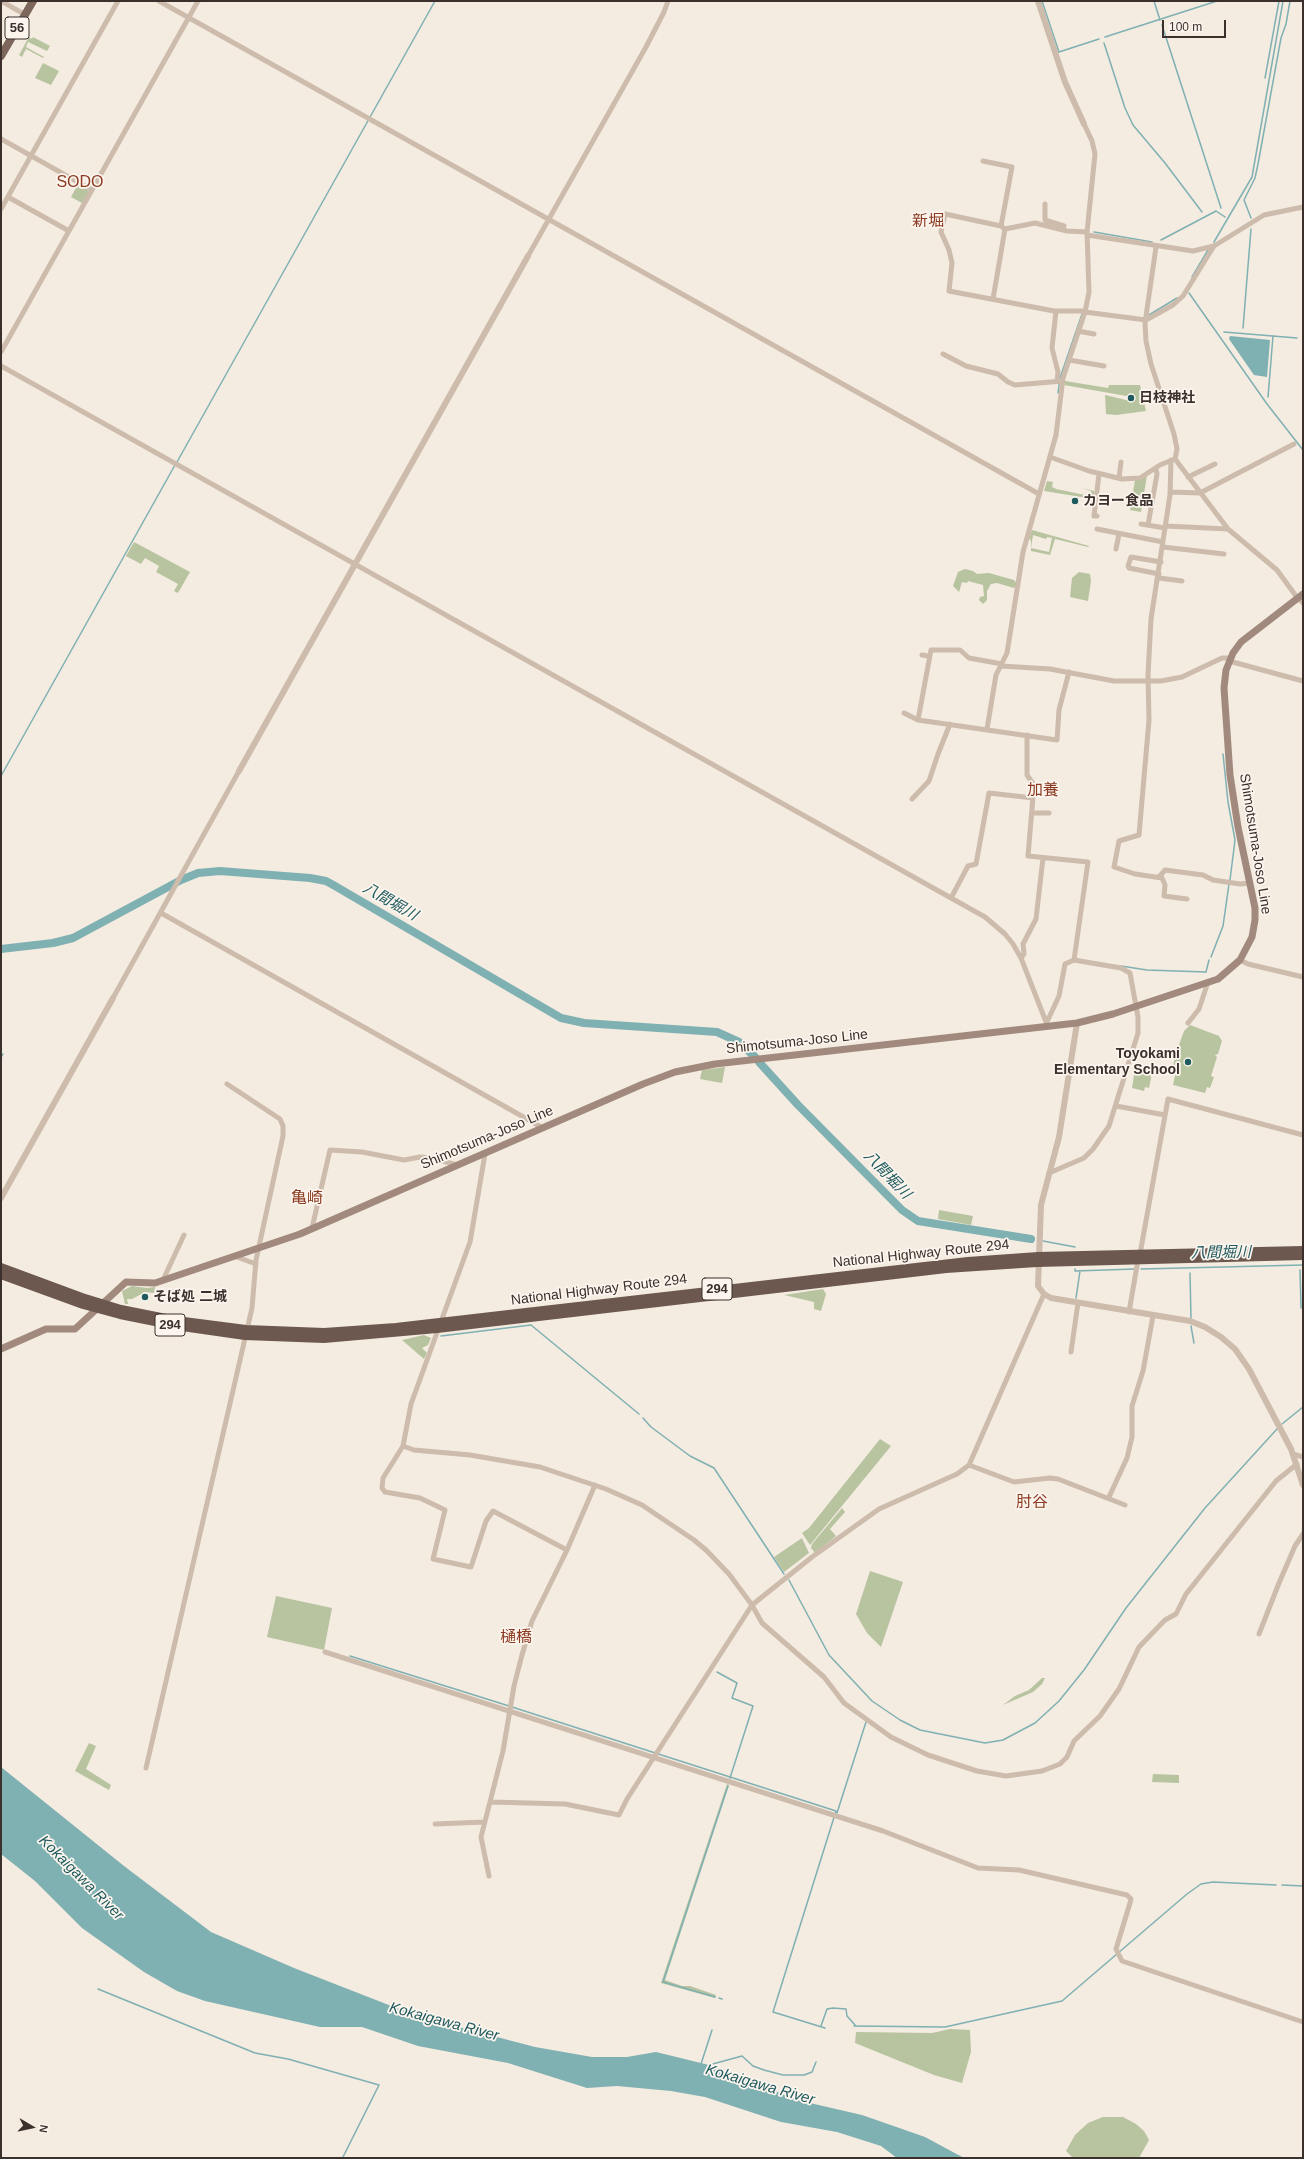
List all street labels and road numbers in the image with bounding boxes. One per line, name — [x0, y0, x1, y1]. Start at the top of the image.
road number: 56 — [5, 17, 29, 39]
street label: Shimotsuma-Joso Line — [1236, 772, 1274, 916]
street label: Shimotsuma-Joso Line — [725, 1026, 869, 1058]
street label: Shimotsuma-Joso Line — [418, 1102, 556, 1174]
street label: National Highway Route 294 — [832, 1236, 1010, 1272]
street label: National Highway Route 294 — [510, 1271, 688, 1309]
road number: 294 — [702, 1278, 732, 1300]
road number: 294 — [155, 1314, 185, 1336]

